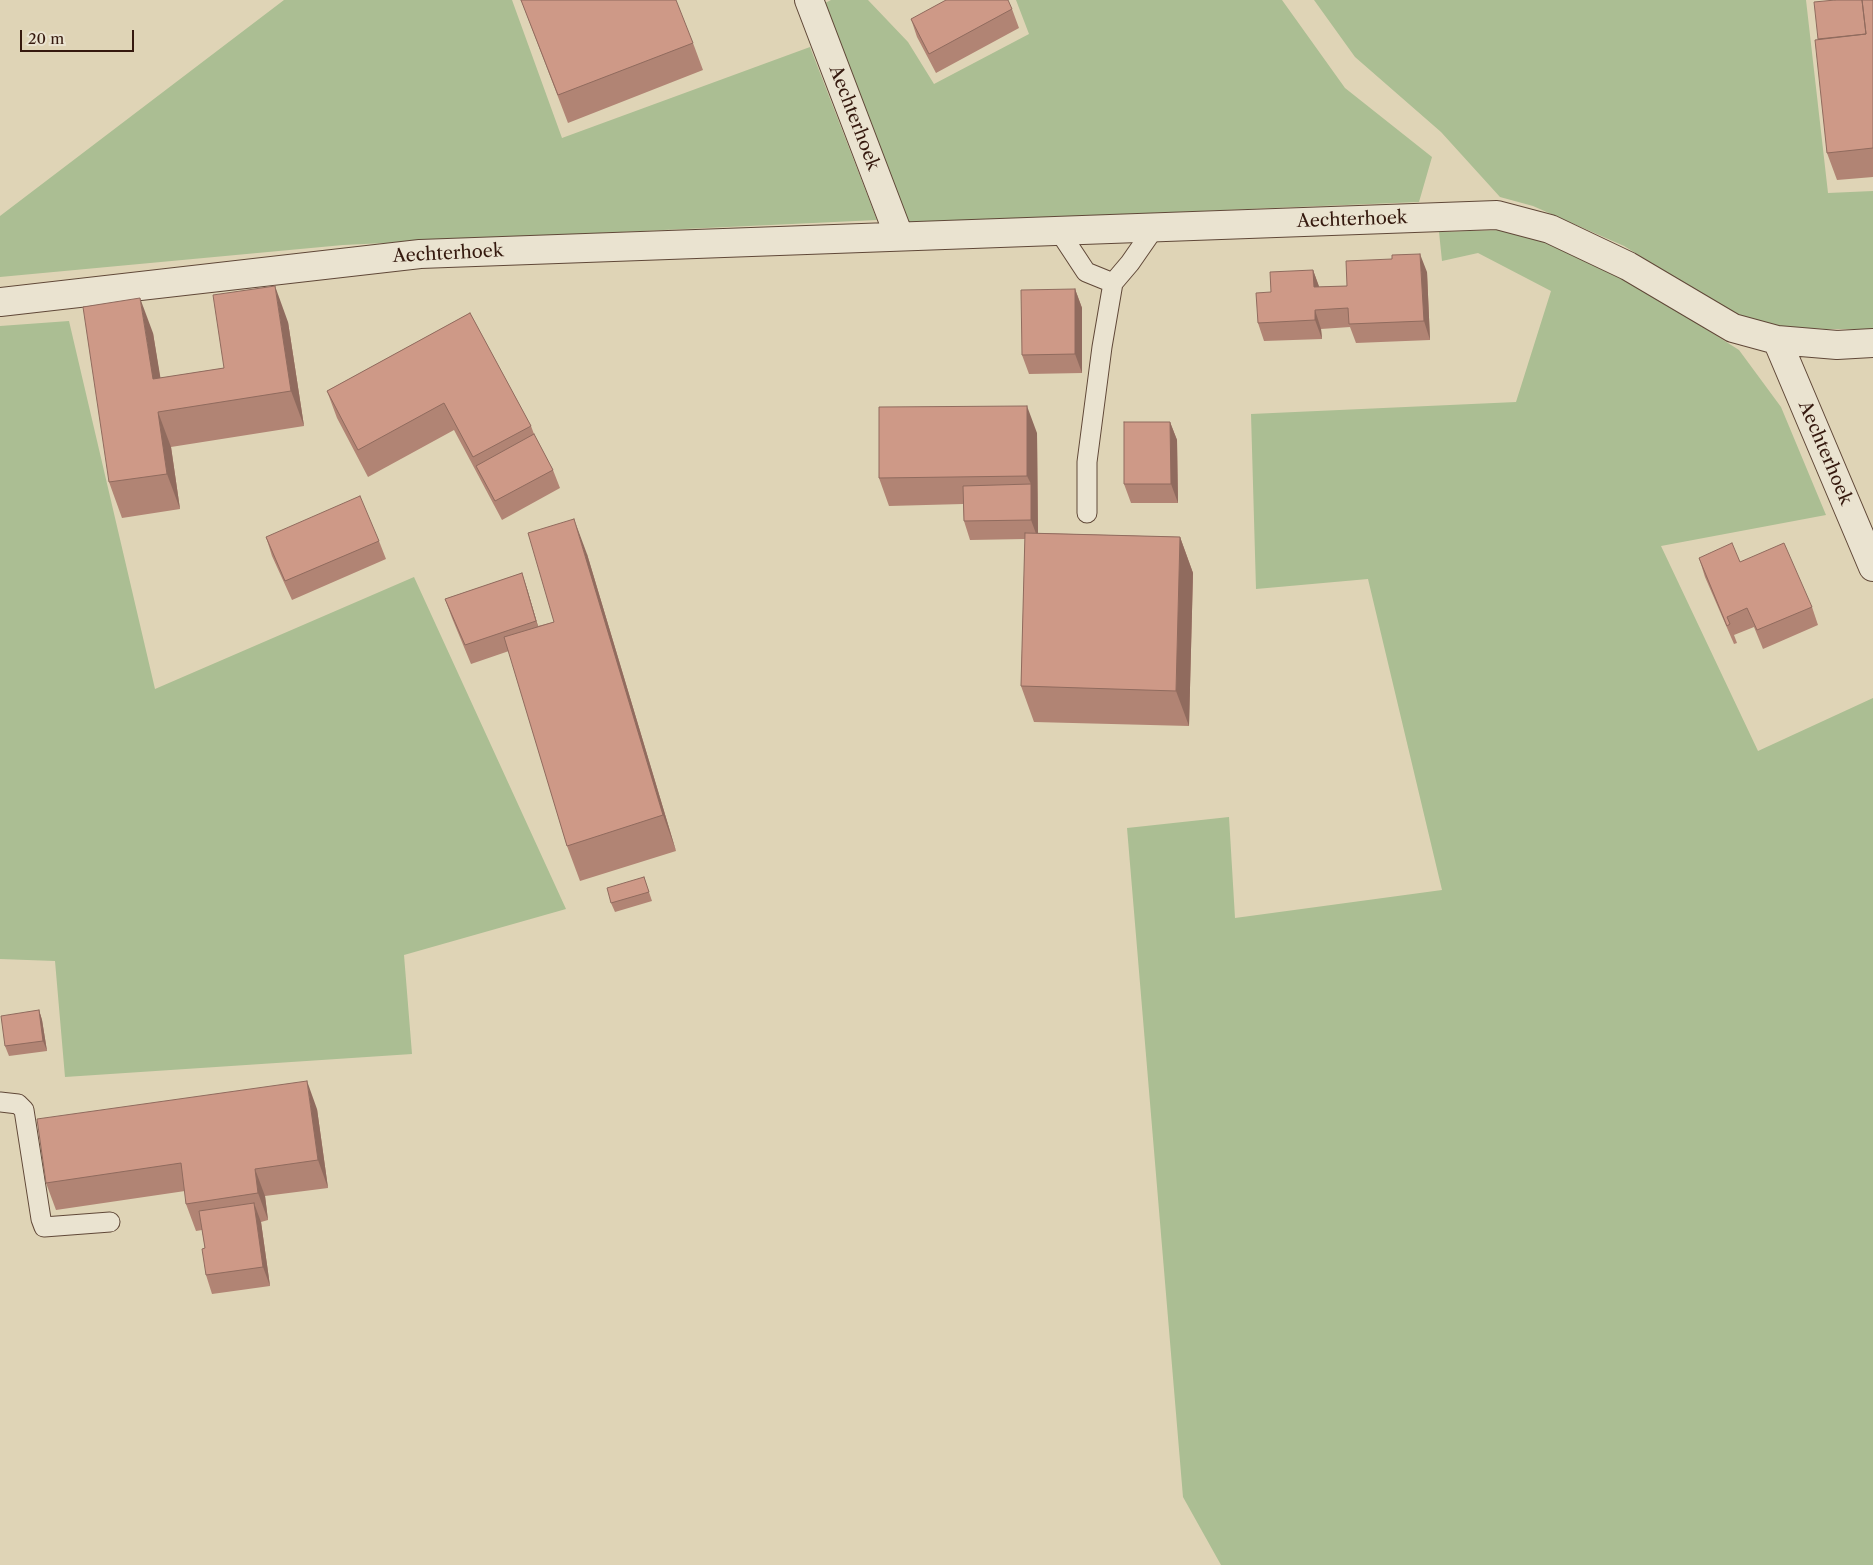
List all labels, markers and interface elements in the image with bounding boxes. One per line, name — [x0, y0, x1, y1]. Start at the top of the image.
scale bar — [22, 20, 136, 52]
text: 20 m — [28, 29, 64, 48]
street label: Aechterhoek — [824, 62, 884, 174]
street label: Aechterhoek — [1296, 207, 1408, 233]
street label: Aechterhoek — [392, 240, 504, 268]
street label: Aechterhoek — [1793, 398, 1857, 508]

